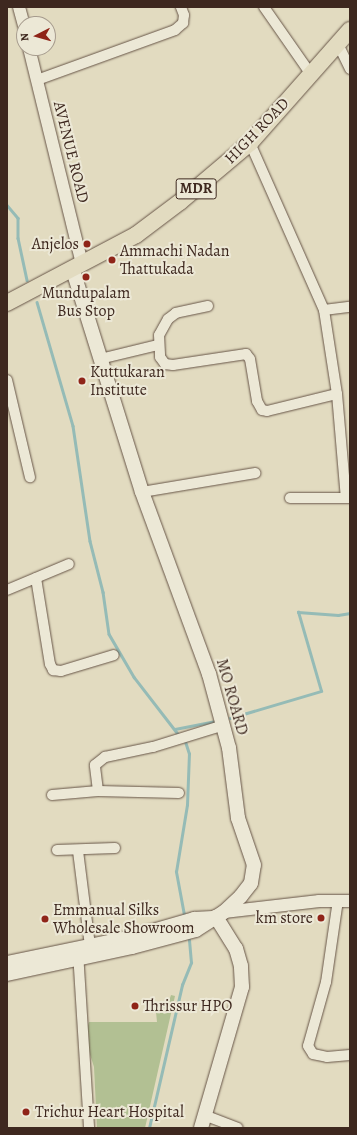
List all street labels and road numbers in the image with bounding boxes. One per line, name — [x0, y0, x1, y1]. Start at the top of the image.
street label: HIGH ROAD — [221, 94, 293, 168]
street label: AVENUE ROAD — [49, 99, 93, 205]
road number: MDR — [175, 176, 217, 202]
street label: MO ROARD — [212, 657, 252, 737]

